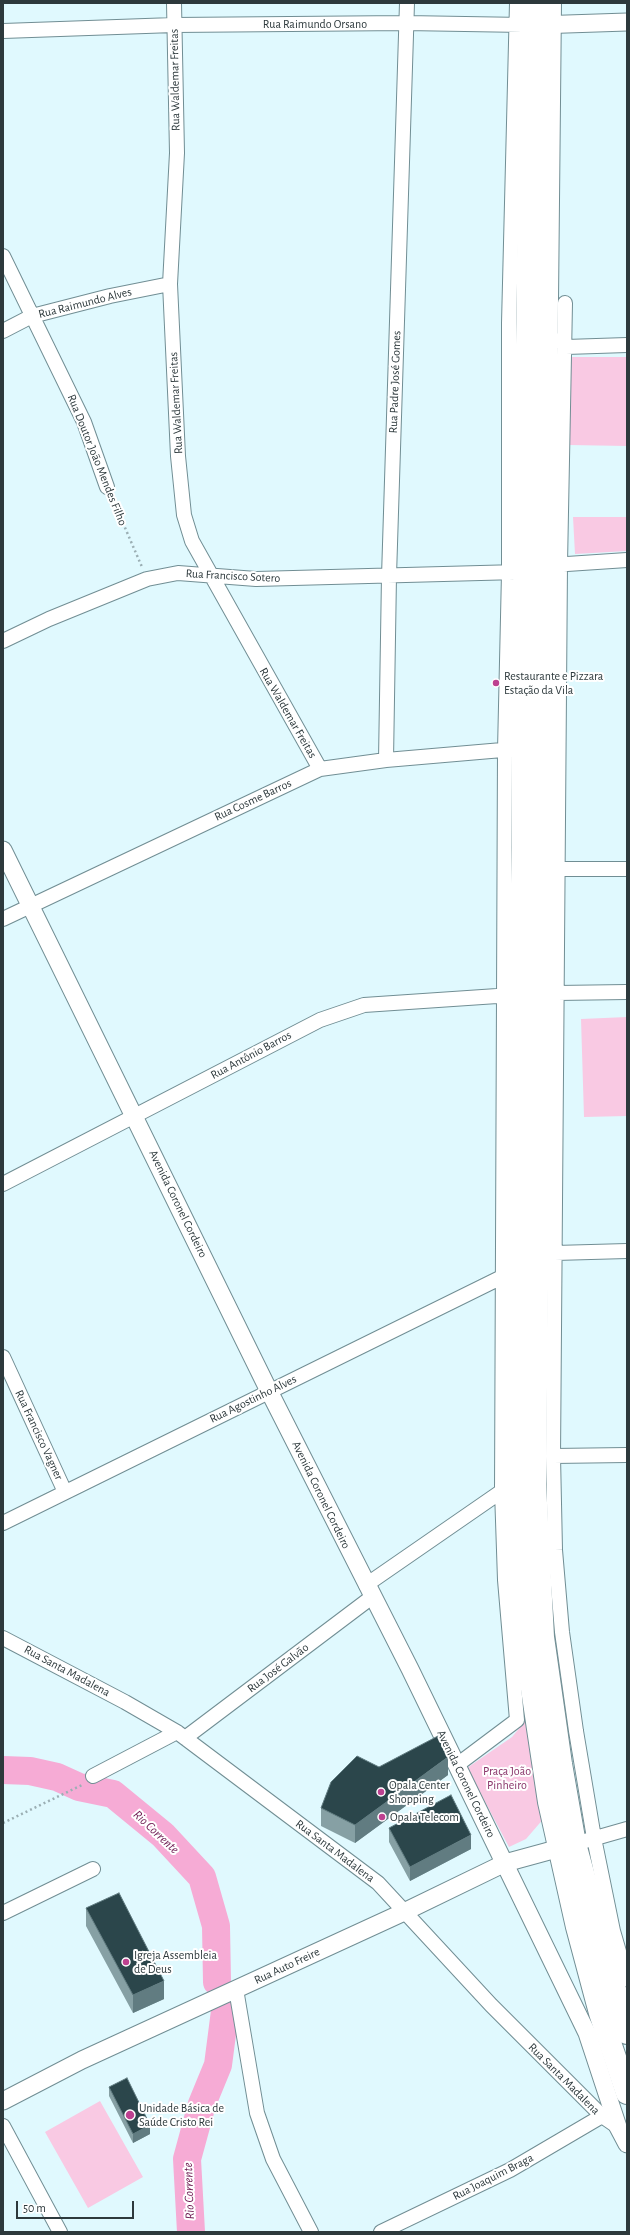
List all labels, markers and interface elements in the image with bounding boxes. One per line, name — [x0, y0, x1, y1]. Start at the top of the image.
street label: Rua Raimundo Orsano — [263, 17, 367, 31]
street label: Rua Waldemar Freitas — [167, 29, 183, 131]
street label: Rua Raimundo Alves — [37, 284, 133, 322]
street label: Rua Padre José Gomes — [386, 330, 404, 434]
street label: Rua Waldemar Freitas — [166, 352, 186, 454]
street label: Rua Doutor João Mendes Filho — [64, 392, 130, 528]
street label: Rua Francisco Sotero — [185, 566, 281, 586]
street label: Rua Waldemar Freitas — [256, 665, 320, 761]
place label: Restaurante e Pizzara Estação da Vila — [504, 669, 603, 697]
marker: Restaurante e Pizzara Estação da Vila — [491, 678, 501, 688]
street label: Rua Cosme Barros — [212, 776, 294, 824]
street label: Rua Antônio Barros — [208, 1028, 294, 1082]
street label: Avenida Coronel Cordeiro — [146, 1148, 210, 1260]
street label: Rua Agostinho Alves — [207, 1372, 299, 1426]
street label: Rua Francisco Vagner — [12, 1388, 66, 1482]
street label: Avenida Coronel Cordeiro — [289, 1439, 353, 1551]
street label: Rua José Galvão — [244, 1640, 312, 1696]
street label: Rua Santa Madalena — [22, 1642, 112, 1700]
street label: Avenida Coronel Cordeiro — [434, 1728, 498, 1840]
park label: Praça João Pinheiro — [483, 1764, 531, 1792]
place label: Opala Center Shopping — [389, 1778, 450, 1806]
marker: Opala Center Shopping — [376, 1787, 386, 1797]
water label: Rio Corrente — [130, 1807, 182, 1857]
place label: Opala Telecom — [390, 1810, 459, 1824]
marker: Opala Telecom — [377, 1812, 387, 1822]
street label: Rua Santa Madalena — [293, 1817, 377, 1885]
street label: Rua Auto Freire — [252, 1944, 322, 1988]
place label: Igreja Assembleia de Deus — [134, 1948, 217, 1976]
marker: Igreja Assembleia de Deus — [121, 1957, 131, 1967]
street label: Rua Santa Madalena — [525, 2040, 603, 2118]
place label: Unidade Básica de Saúde Cristo Rei — [139, 2101, 224, 2129]
marker: Unidade Básica de Saúde Cristo Rei — [124, 2109, 136, 2121]
street label: Rua Joaquim Braga — [450, 2150, 536, 2204]
water label: Rio Corrente — [180, 2162, 198, 2220]
scale bar — [18, 2193, 136, 2219]
text: 50 m — [23, 2202, 46, 2214]

